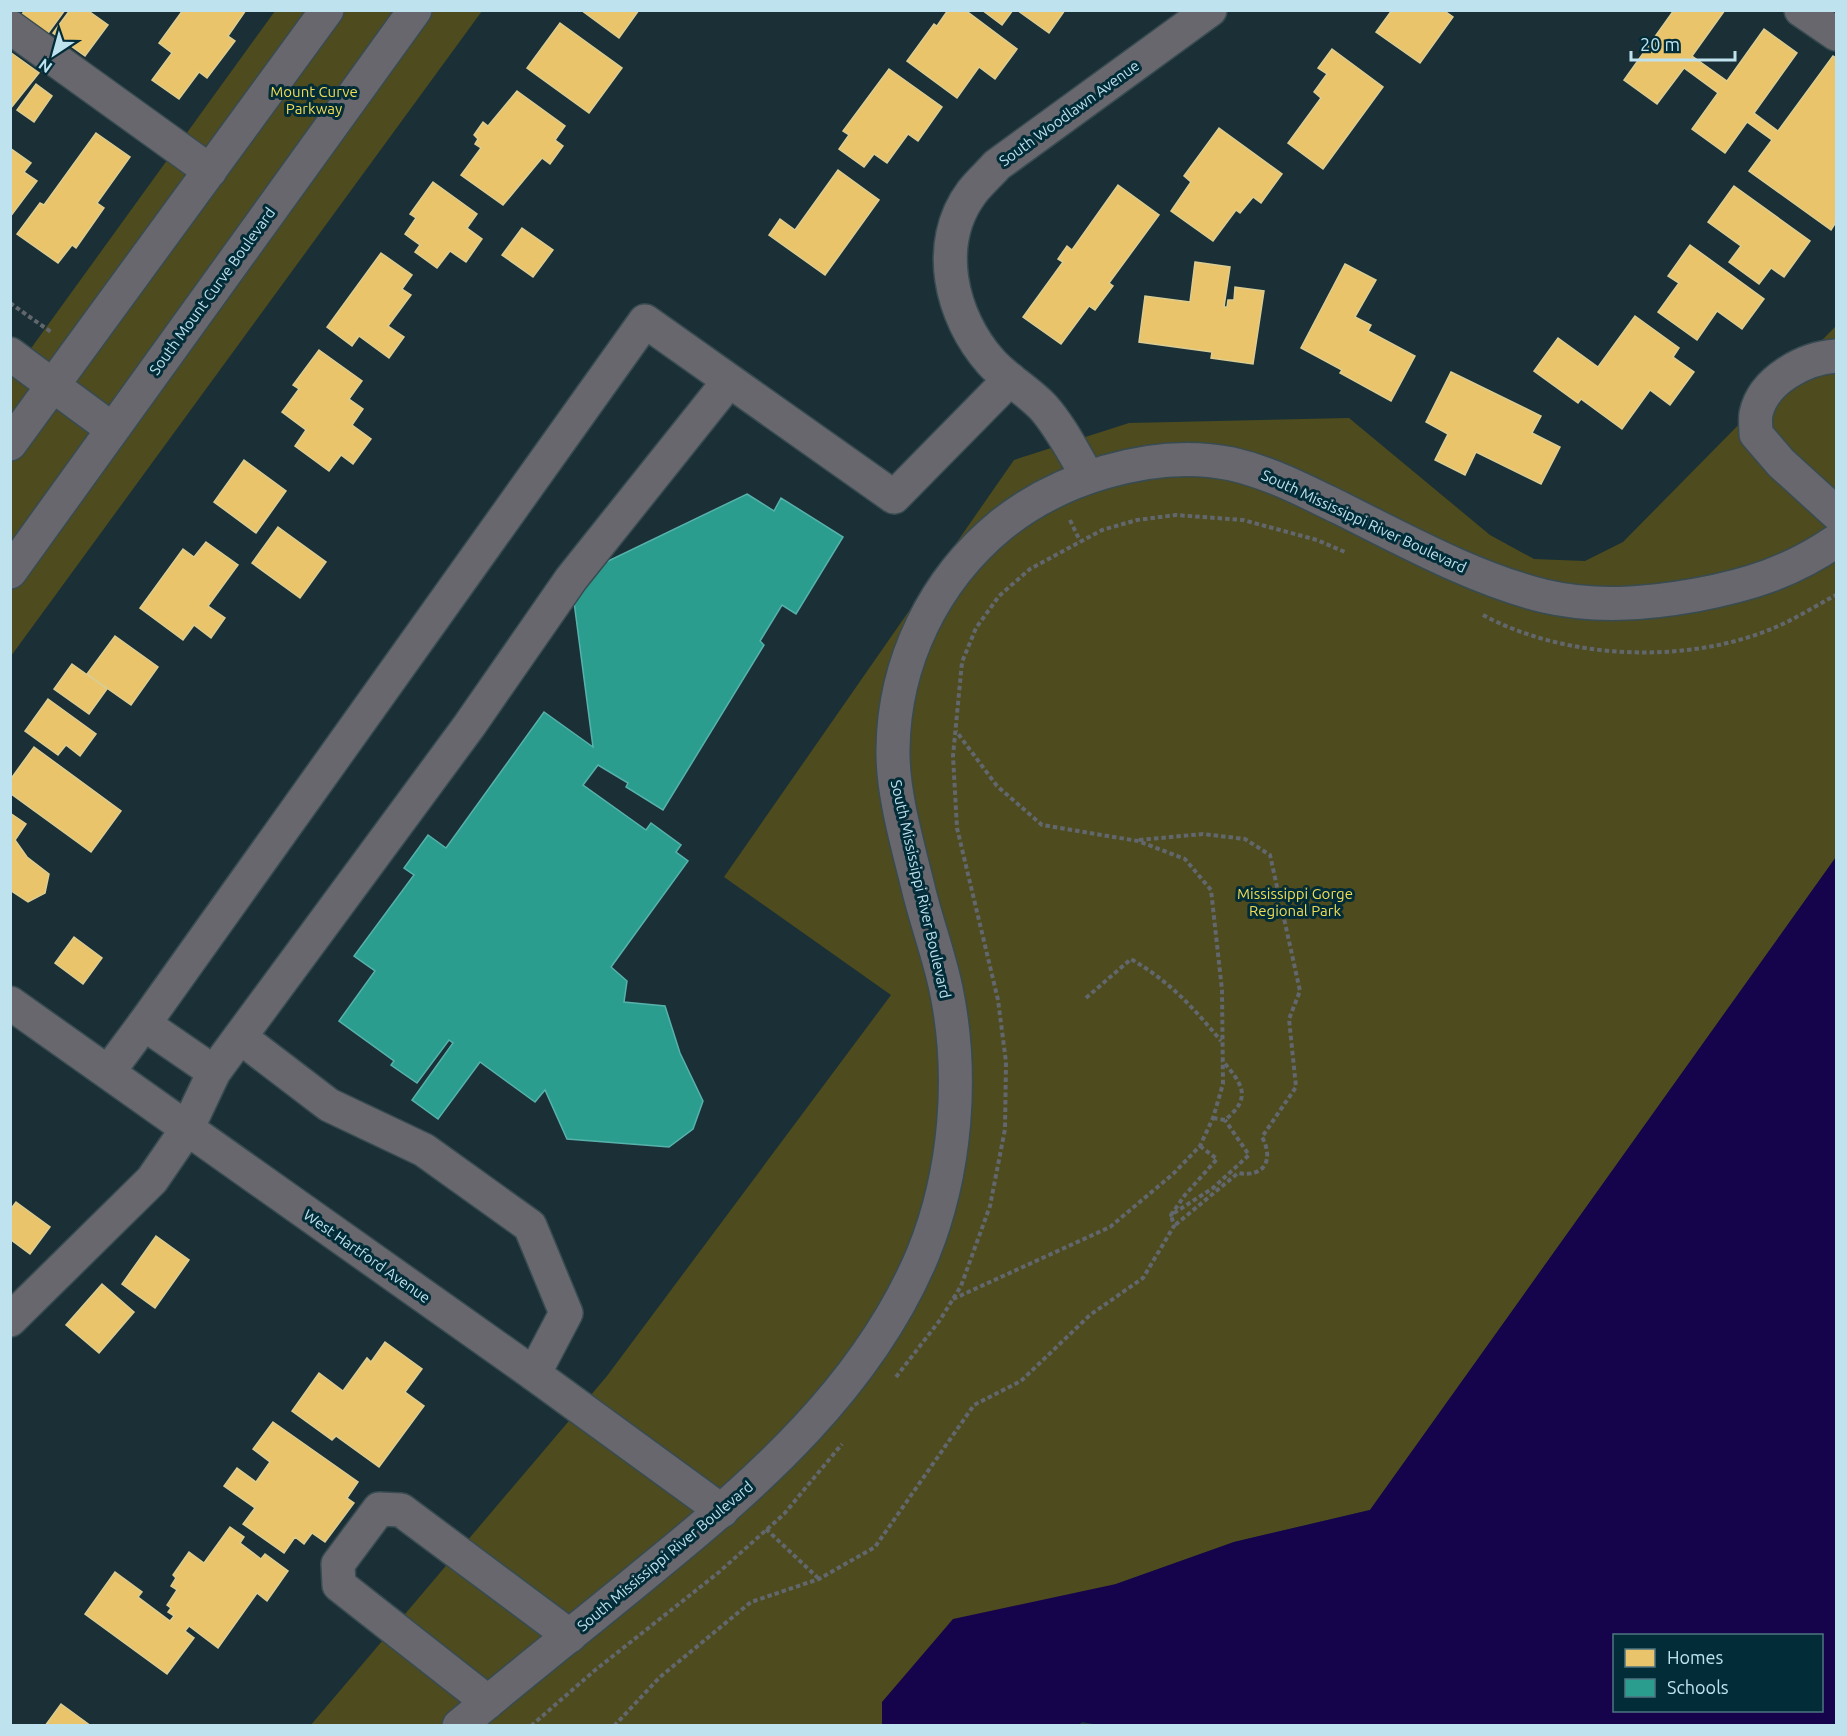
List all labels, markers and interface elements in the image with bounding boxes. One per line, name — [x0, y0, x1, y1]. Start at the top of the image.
north arrow — [24, 24, 84, 84]
scale bar — [1631, 24, 1734, 62]
text: 20 m — [1640, 34, 1680, 54]
text: N — [35, 55, 55, 77]
street label: South Woodlawn Avenue — [996, 56, 1142, 170]
park label: Mount Curve Parkway — [270, 83, 358, 117]
street label: South Mount Curve Boulevard — [146, 204, 278, 378]
street label: South Mississippi River Boulevard — [1259, 466, 1469, 576]
street label: South Mississippi River Boulevard — [888, 778, 954, 1000]
park label: Mississippi Gorge Regional Park — [1237, 885, 1353, 919]
street label: West Hartford Avenue — [301, 1206, 433, 1306]
street label: South Mississippi River Boulevard — [574, 1478, 756, 1634]
legend — [1613, 1634, 1823, 1712]
text: Homes — [1667, 1647, 1724, 1667]
text: Schools — [1667, 1677, 1729, 1697]

